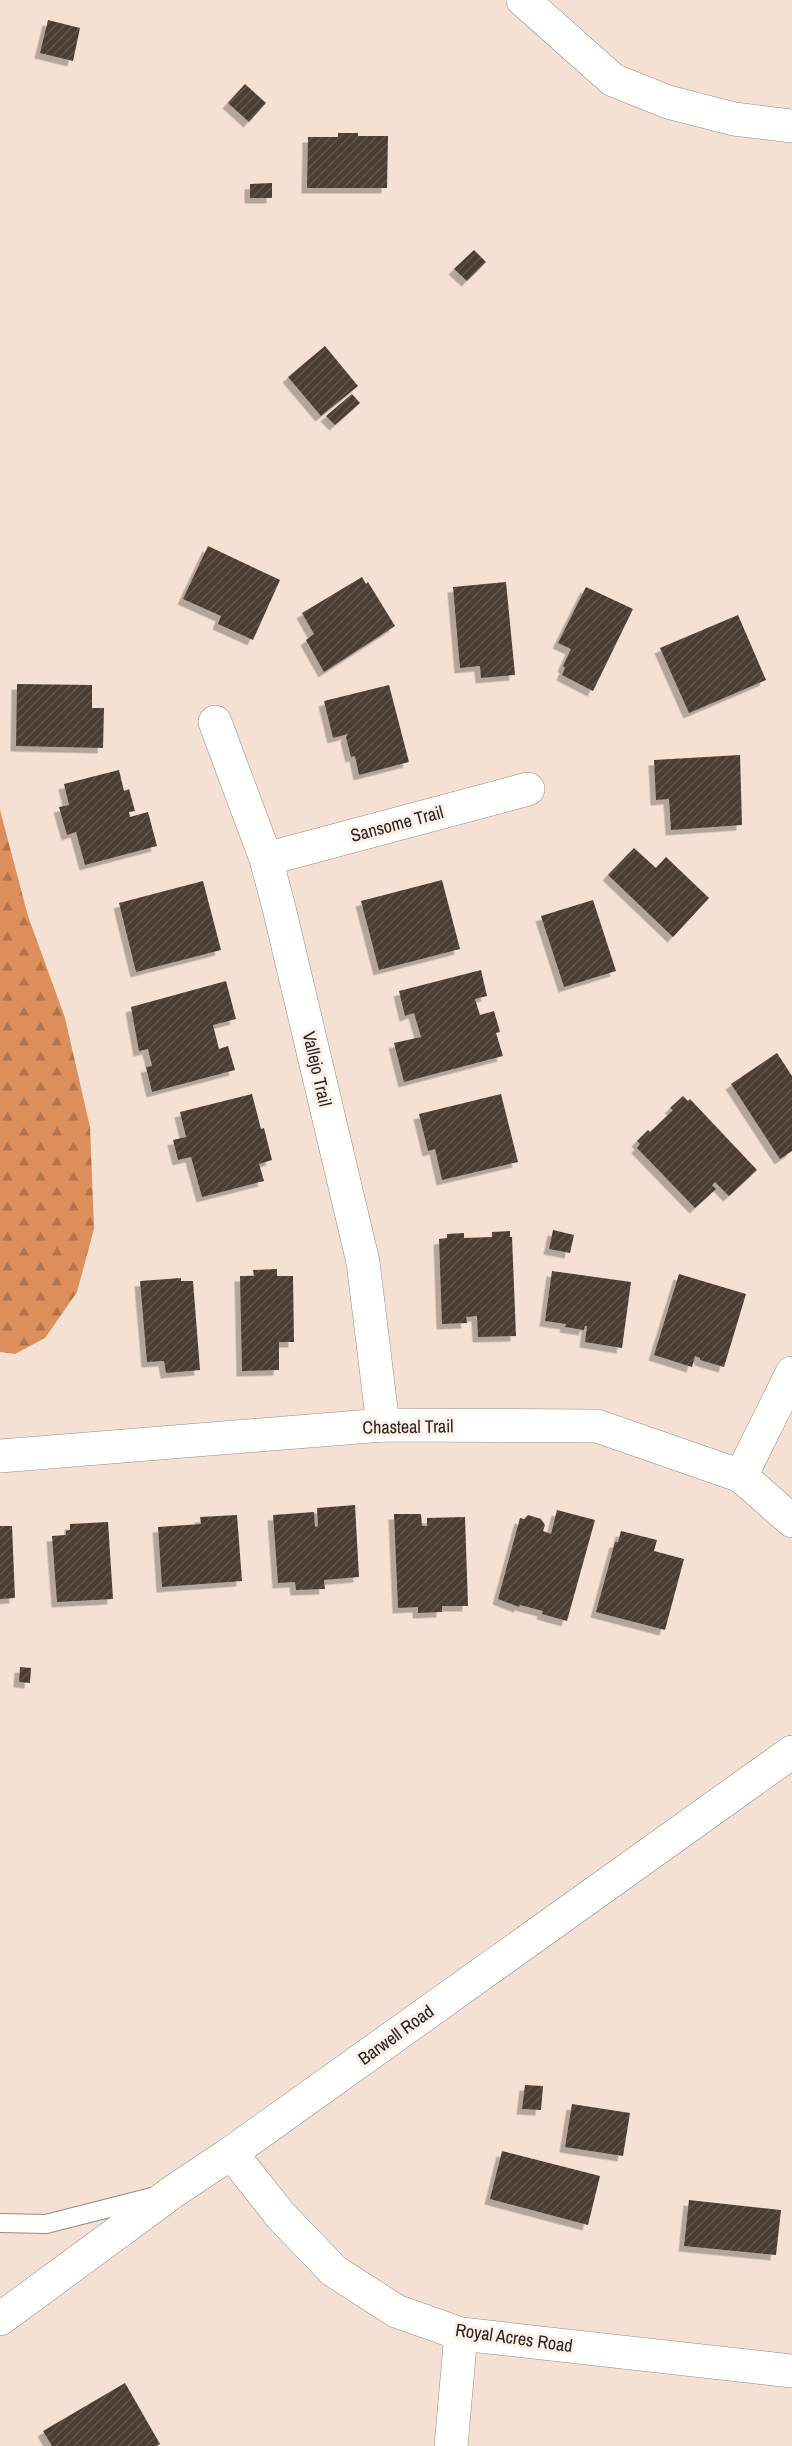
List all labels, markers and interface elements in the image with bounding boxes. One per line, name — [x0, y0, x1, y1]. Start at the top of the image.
street label: Sansome Trail — [348, 799, 446, 848]
street label: Vallejo Trail — [297, 1029, 338, 1109]
street label: Chasteal Trail — [362, 1413, 454, 1440]
street label: Barwell Road — [353, 1999, 439, 2071]
street label: Royal Acres Road — [454, 2317, 574, 2358]

